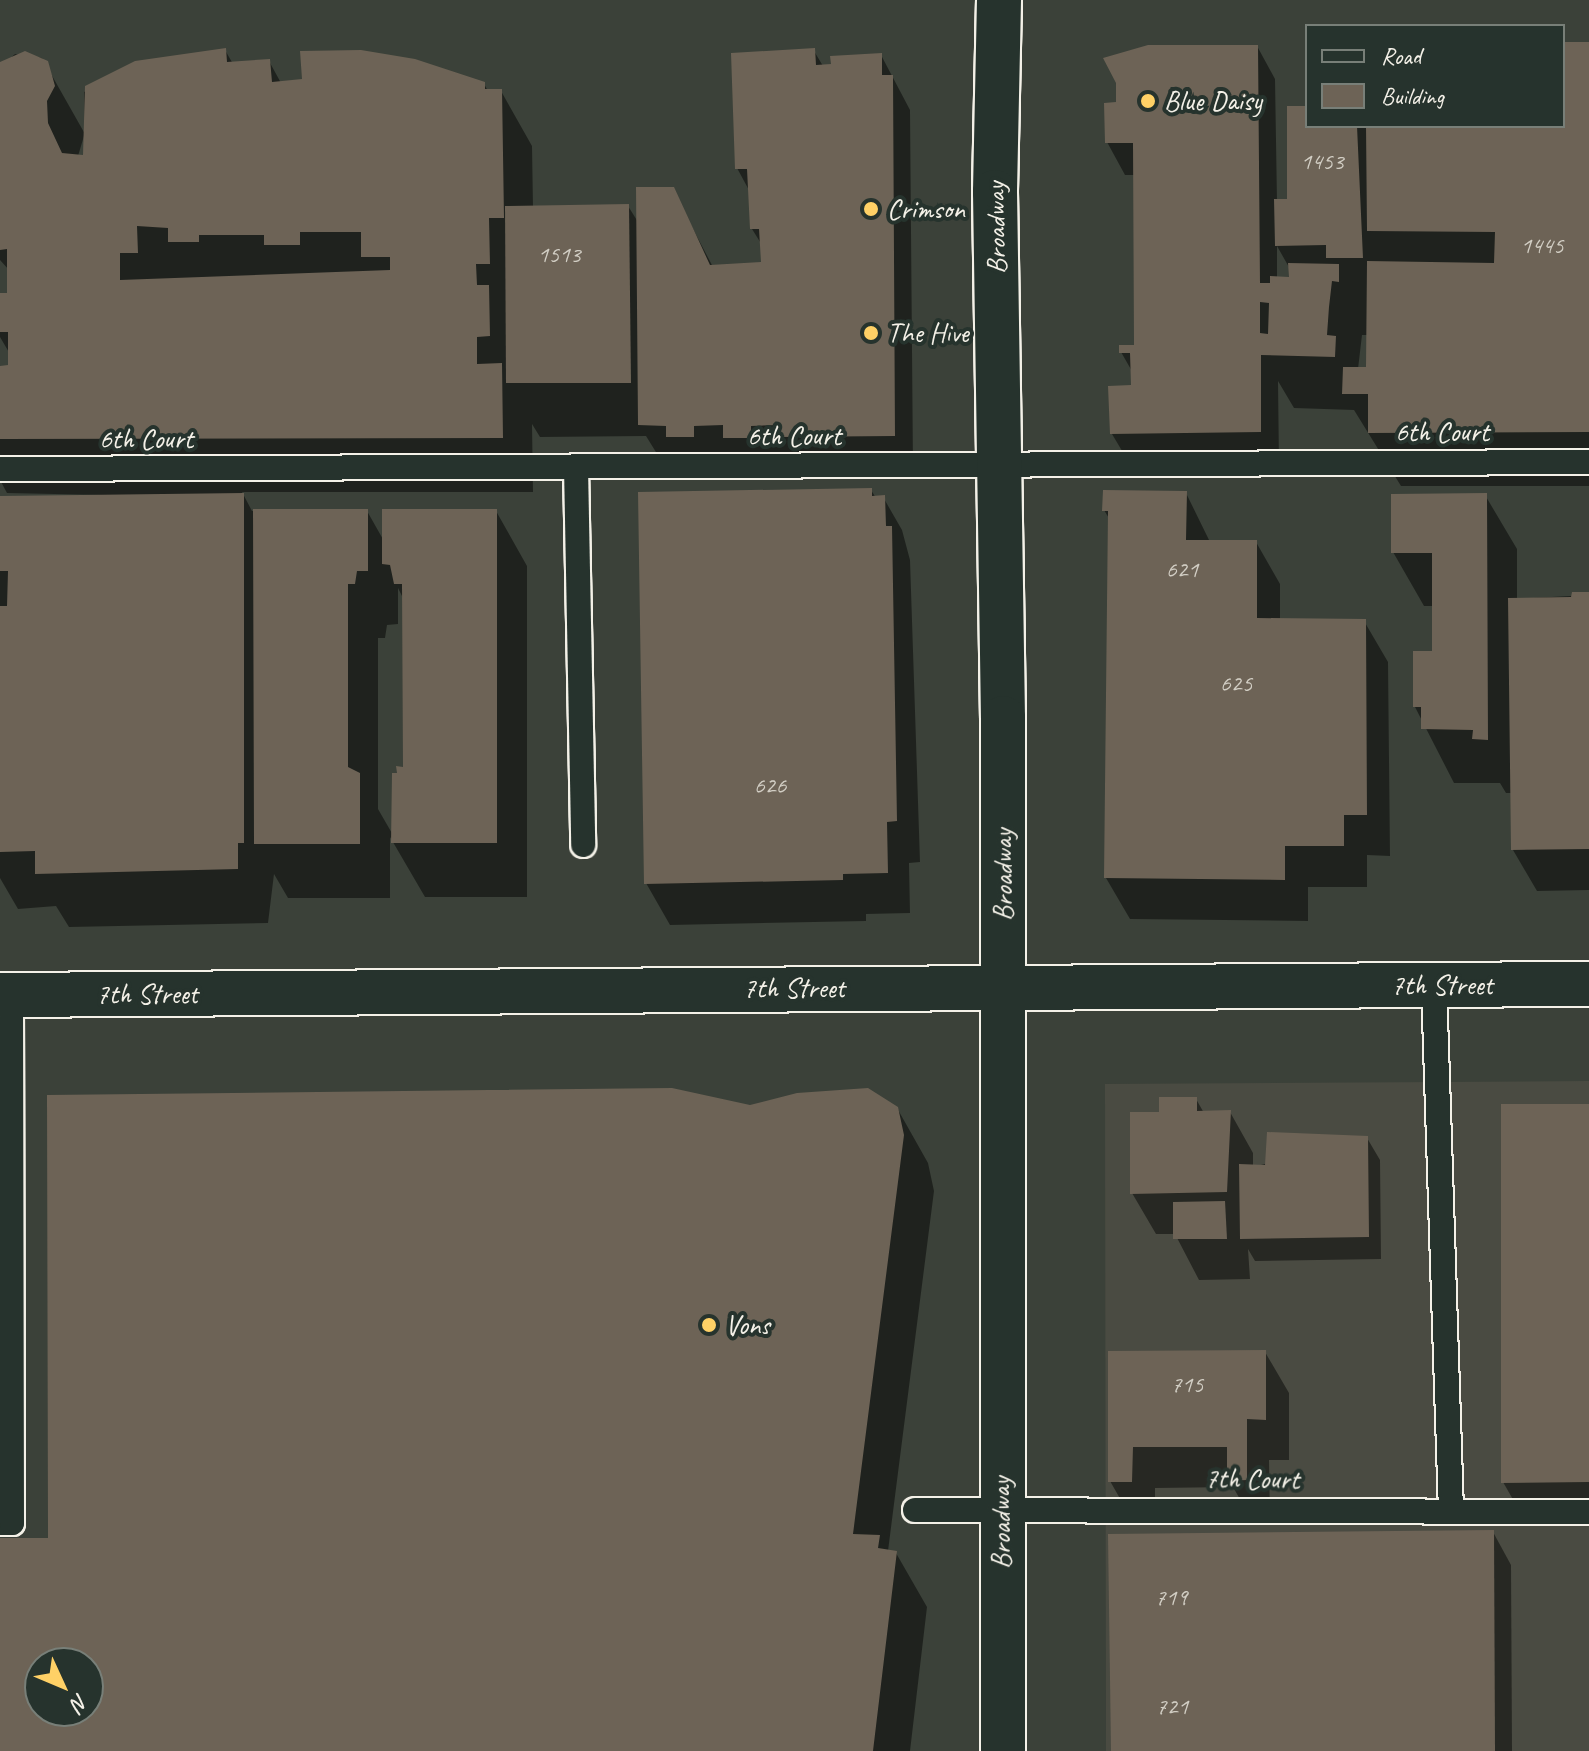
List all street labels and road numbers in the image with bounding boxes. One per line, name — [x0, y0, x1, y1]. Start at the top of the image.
street label: Broadway — [978, 182, 1014, 274]
street label: 6th Court — [1395, 415, 1489, 449]
street label: 6th Court — [747, 419, 841, 453]
street label: 6th Court — [99, 422, 193, 456]
street label: Broadway — [986, 829, 1020, 921]
street label: 7th Street — [1391, 968, 1493, 1002]
street label: 7th Street — [743, 971, 845, 1005]
street label: 7th Street — [96, 977, 198, 1011]
street label: 7th Court — [1205, 1461, 1299, 1497]
street label: Broadway — [984, 1477, 1018, 1569]

